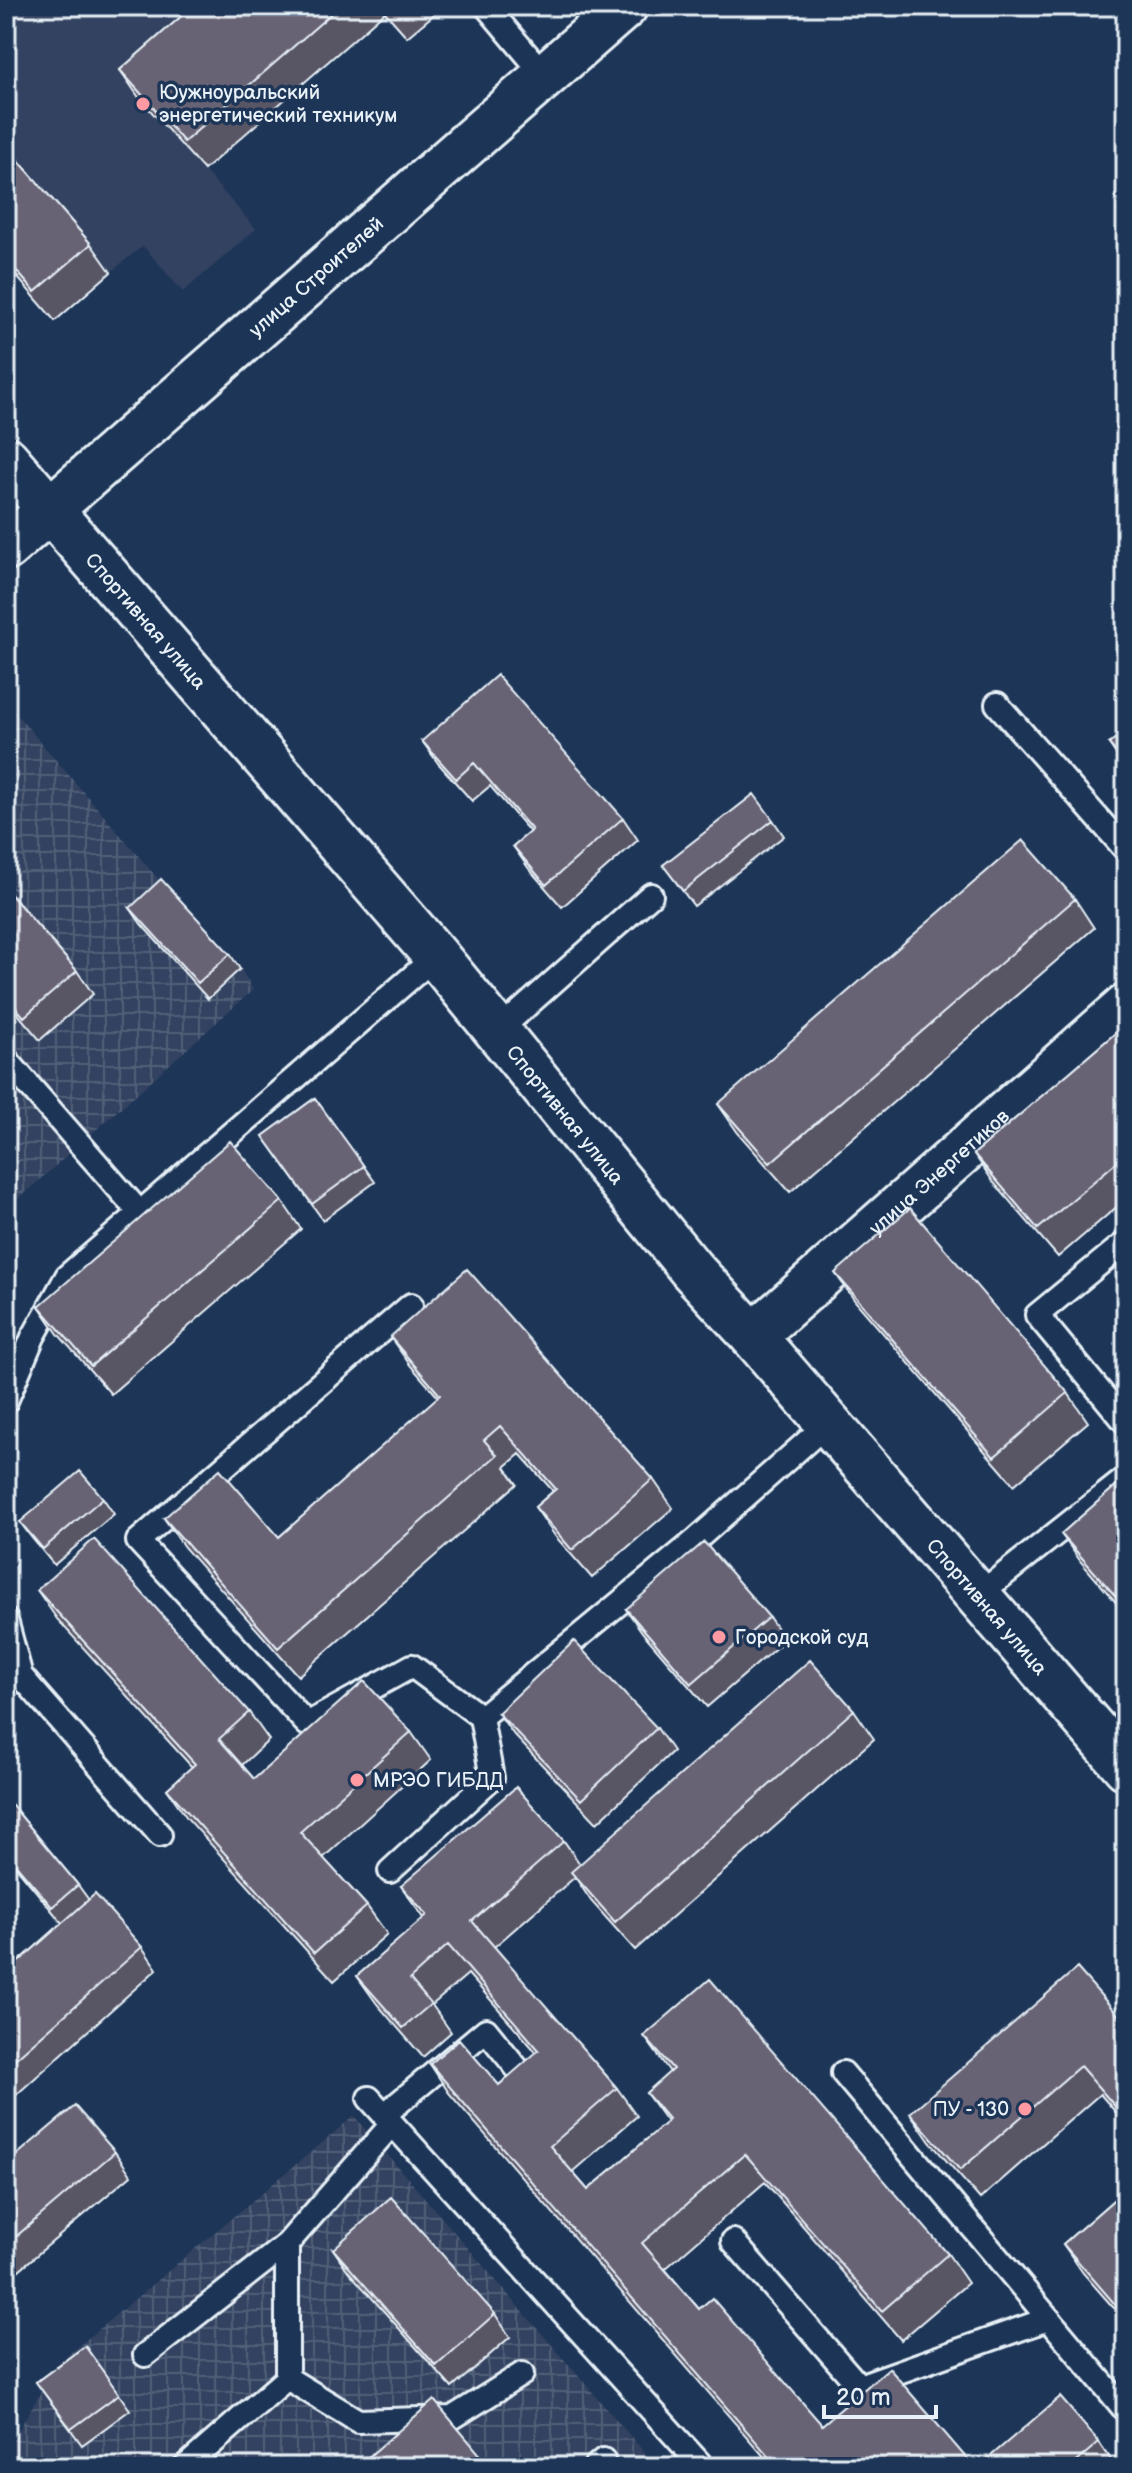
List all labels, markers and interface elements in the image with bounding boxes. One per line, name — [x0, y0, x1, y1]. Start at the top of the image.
place label: Юужноуральский энергетический техникум — [159, 81, 397, 128]
marker: Юужноуральский энергетический техникум — [134, 95, 152, 113]
street label: улица Строителей — [244, 212, 389, 343]
street label: Спортивная улица — [80, 548, 211, 695]
street label: Спортивная улица — [501, 1041, 629, 1190]
street label: улица Энергетиков — [865, 1104, 1015, 1241]
street label: Спортивная улица — [921, 1534, 1052, 1680]
place label: Городской суд — [735, 1626, 868, 1650]
marker: Городской суд — [710, 1628, 728, 1646]
place label: МРЭО ГИБДД — [373, 1769, 504, 1793]
marker: МРЭО ГИБДД — [348, 1771, 366, 1789]
place label: ПУ - 130 — [933, 2098, 1009, 2122]
marker: ПУ - 130 — [1016, 2100, 1034, 2118]
scale bar — [824, 2369, 936, 2419]
text: 20 m — [836, 2383, 891, 2412]

